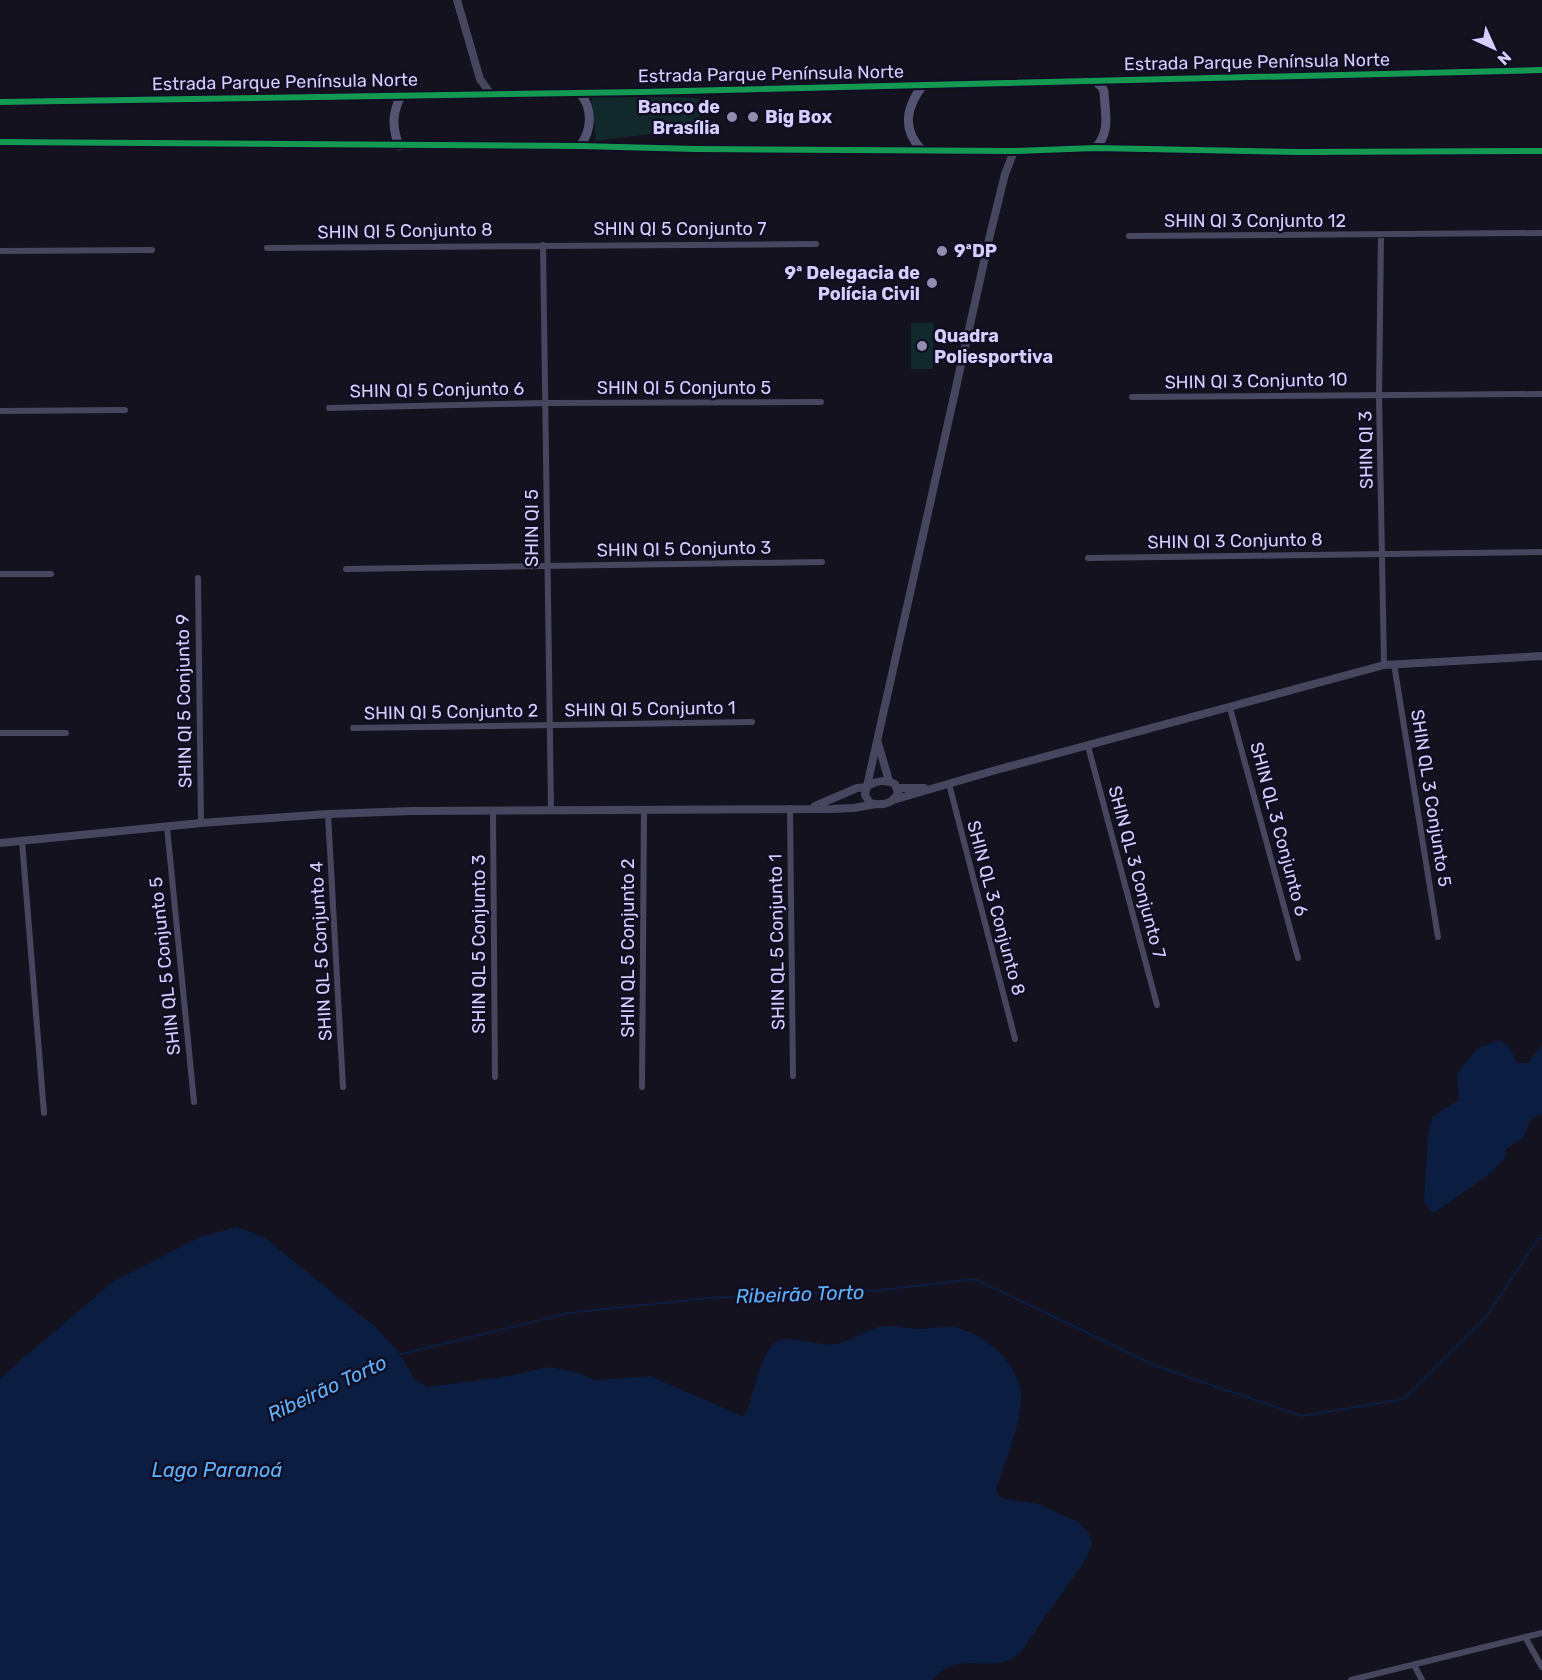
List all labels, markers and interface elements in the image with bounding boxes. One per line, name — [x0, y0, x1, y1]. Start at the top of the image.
north arrow — [1464, 18, 1524, 78]
text: N — [1493, 47, 1515, 69]
street label: Estrada Parque Península Norte — [1124, 49, 1390, 75]
street label: Estrada Parque Península Norte — [638, 61, 904, 87]
street label: Estrada Parque Península Norte — [152, 69, 418, 95]
place label: Banco de Brasília — [638, 96, 720, 139]
place label: Big Box — [765, 106, 832, 128]
marker: Banco de Brasília — [725, 110, 739, 124]
marker: Big Box — [746, 110, 760, 124]
street label: SHIN QI 3 Conjunto 12 — [1164, 210, 1346, 232]
street label: SHIN QI 5 Conjunto 8 — [317, 218, 493, 244]
street label: SHIN QI 5 Conjunto 7 — [594, 218, 766, 240]
place label: 9ªDP — [954, 240, 997, 262]
marker: 9ªDP — [935, 244, 949, 258]
place label: 9ª Delegacia de Polícia Civil — [784, 262, 920, 305]
marker: 9ª Delegacia de Polícia Civil — [925, 276, 939, 290]
place label: Quadra Poliesportiva — [934, 325, 1053, 368]
marker: Quadra Poliesportiva — [915, 339, 929, 353]
street label: SHIN QI 3 Conjunto 10 — [1164, 368, 1348, 394]
street label: SHIN QI 5 Conjunto 6 — [350, 377, 525, 403]
street label: SHIN QI 5 Conjunto 5 — [597, 377, 771, 399]
street label: SHIN QI 3 — [1354, 411, 1378, 489]
street label: SHIN QI 5 — [521, 489, 543, 567]
street label: SHIN QI 3 Conjunto 8 — [1147, 528, 1323, 554]
street label: SHIN QI 5 Conjunto 3 — [597, 536, 771, 562]
street label: SHIN QI 5 Conjunto 9 — [171, 614, 197, 788]
street label: SHIN QI 5 Conjunto 1 — [564, 697, 736, 721]
street label: SHIN QI 5 Conjunto 2 — [364, 699, 538, 725]
street label: SHIN QL 3 Conjunto 5 — [1406, 708, 1456, 888]
street label: SHIN QL 3 Conjunto 6 — [1245, 739, 1313, 919]
street label: SHIN QL 3 Conjunto 7 — [1103, 783, 1171, 961]
street label: SHIN QL 3 Conjunto 8 — [962, 818, 1030, 998]
street label: SHIN QL 5 Conjunto 3 — [468, 854, 490, 1034]
street label: SHIN QL 5 Conjunto 1 — [764, 854, 790, 1030]
street label: SHIN QL 5 Conjunto 2 — [617, 858, 639, 1038]
street label: SHIN QL 5 Conjunto 4 — [305, 861, 337, 1041]
street label: SHIN QL 5 Conjunto 5 — [145, 876, 185, 1056]
water label: Ribeirão Torto — [735, 1280, 865, 1308]
water label: Ribeirão Torto — [263, 1350, 391, 1426]
water label: Lago Paranoá — [152, 1458, 282, 1482]

